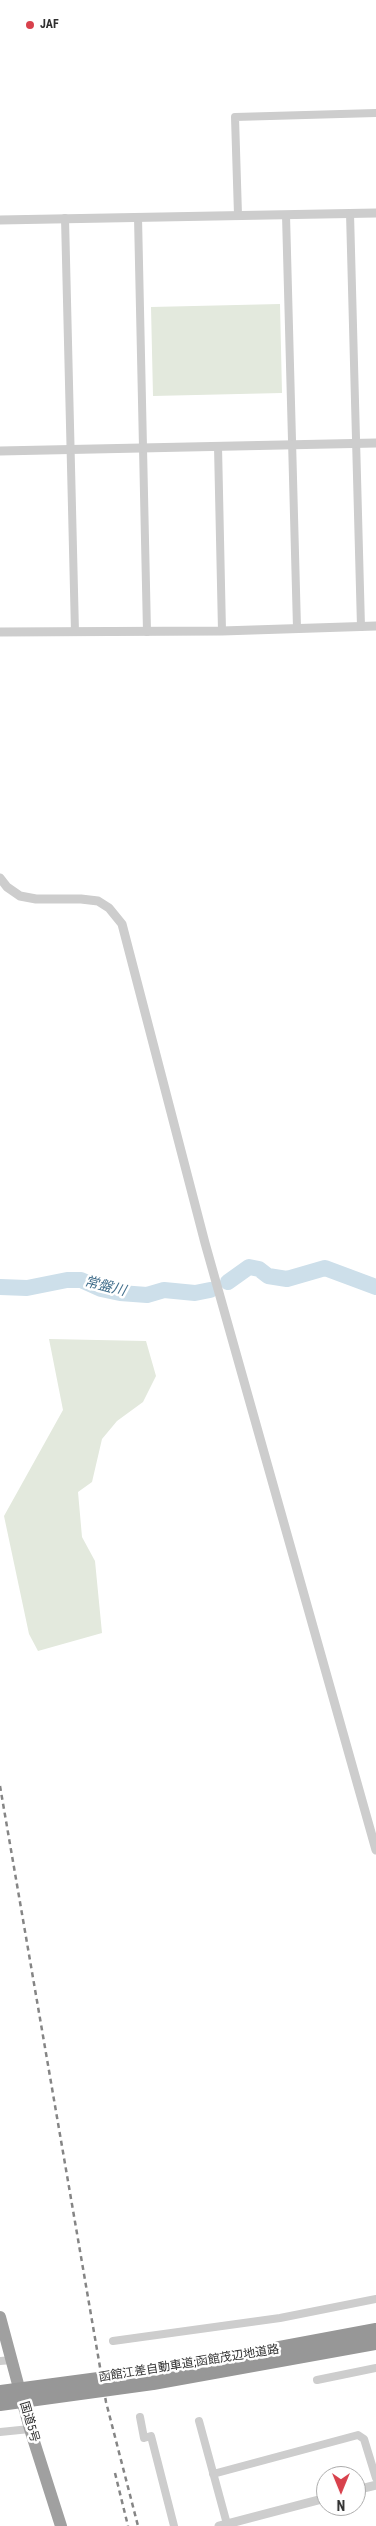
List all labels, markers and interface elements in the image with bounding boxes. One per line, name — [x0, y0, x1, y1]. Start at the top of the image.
place label: JAF — [40, 18, 59, 32]
marker: JAF — [24, 19, 36, 31]
water label: 常盤川 — [83, 1274, 127, 1300]
street label: 函館江差自動車道;函館茂辺地道路 — [98, 2343, 280, 2385]
street label: 国道5号 — [16, 2400, 42, 2444]
north arrow — [316, 2466, 366, 2516]
text: N — [337, 2497, 345, 2513]

